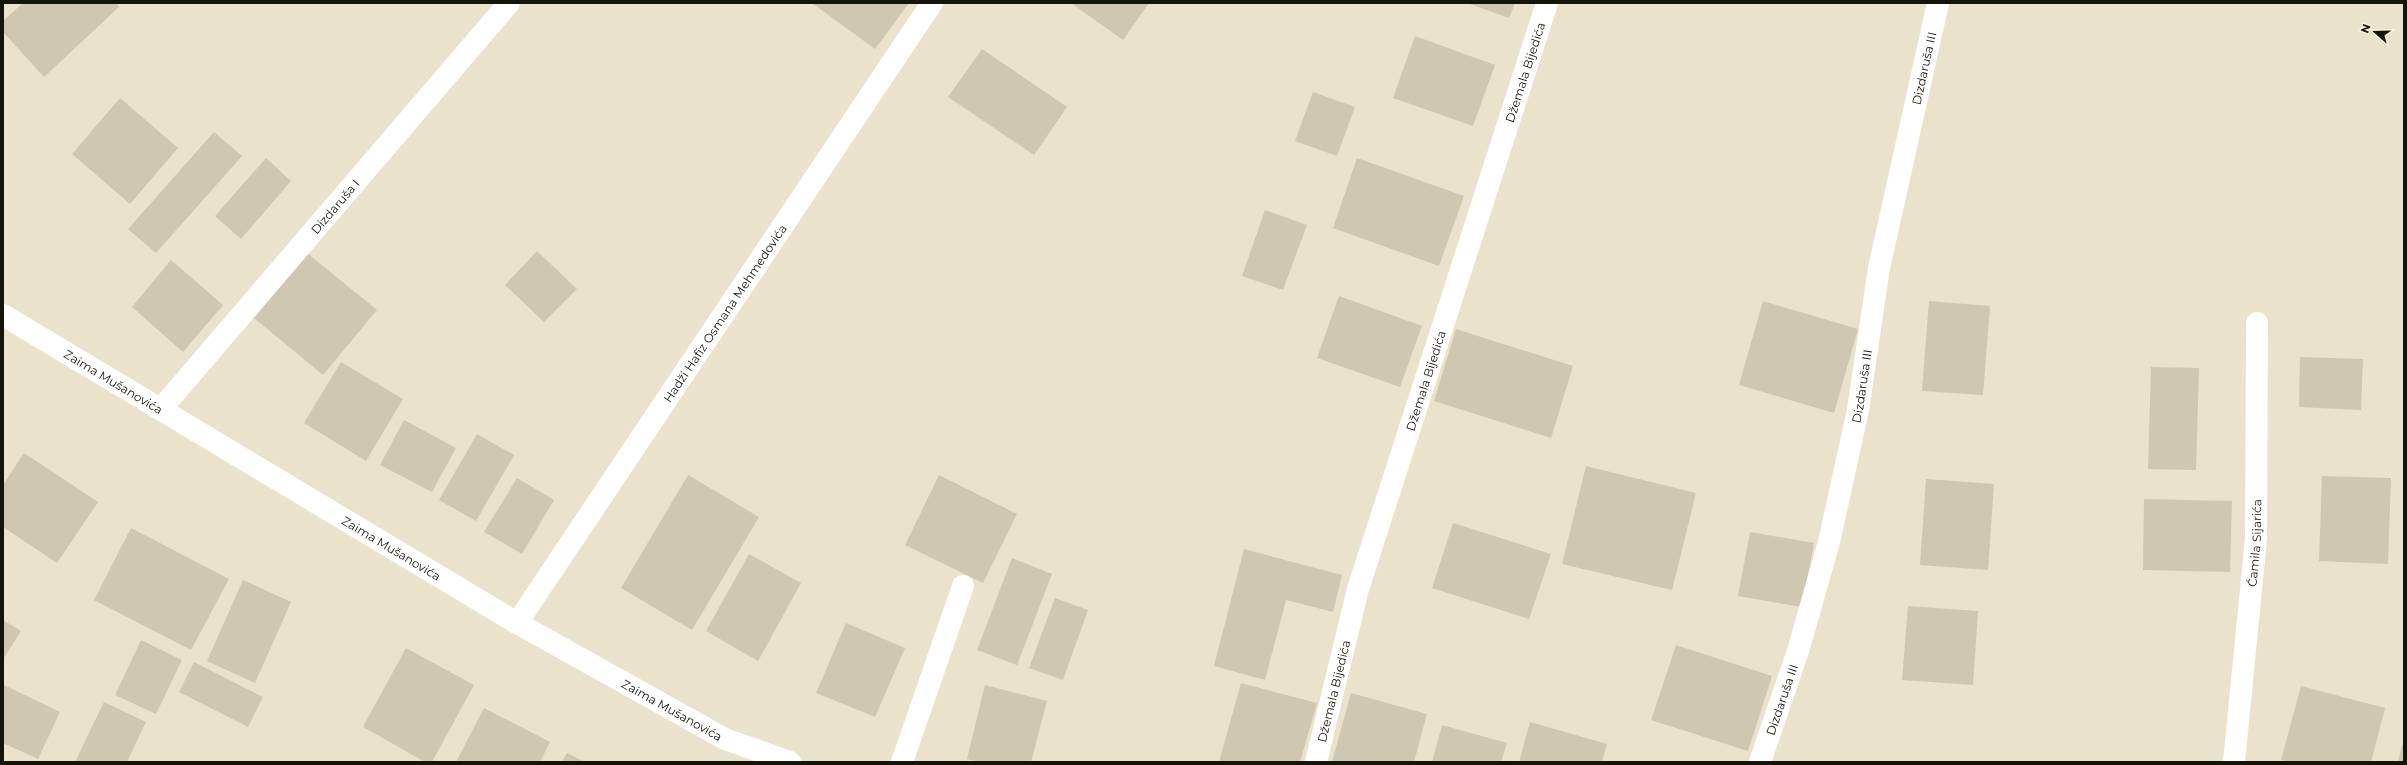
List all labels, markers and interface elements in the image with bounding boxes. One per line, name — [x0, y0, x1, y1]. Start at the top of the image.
north arrow — [2355, 12, 2395, 52]
street label: Džemala Bijedića — [1501, 20, 1548, 124]
text: N — [2358, 22, 2374, 35]
street label: Dizdaruša III — [1908, 30, 1939, 106]
street label: Dizdaruša I — [307, 176, 362, 237]
street label: Hadži Hafiz Osmana Mehmedovića — [660, 221, 789, 405]
street label: Džemala Bijedića — [1402, 329, 1448, 433]
street label: Zaima Mušanovića — [61, 346, 166, 417]
street label: Dizdaruša III — [1848, 348, 1874, 424]
street label: Ćamila Sijarića — [2244, 499, 2264, 588]
street label: Zaima Mušanovića — [339, 512, 444, 583]
street label: Džemala Bijedića — [1314, 638, 1353, 744]
street label: Dizdaruša III — [1762, 662, 1801, 737]
street label: Zaima Mušanovića — [619, 676, 725, 744]

